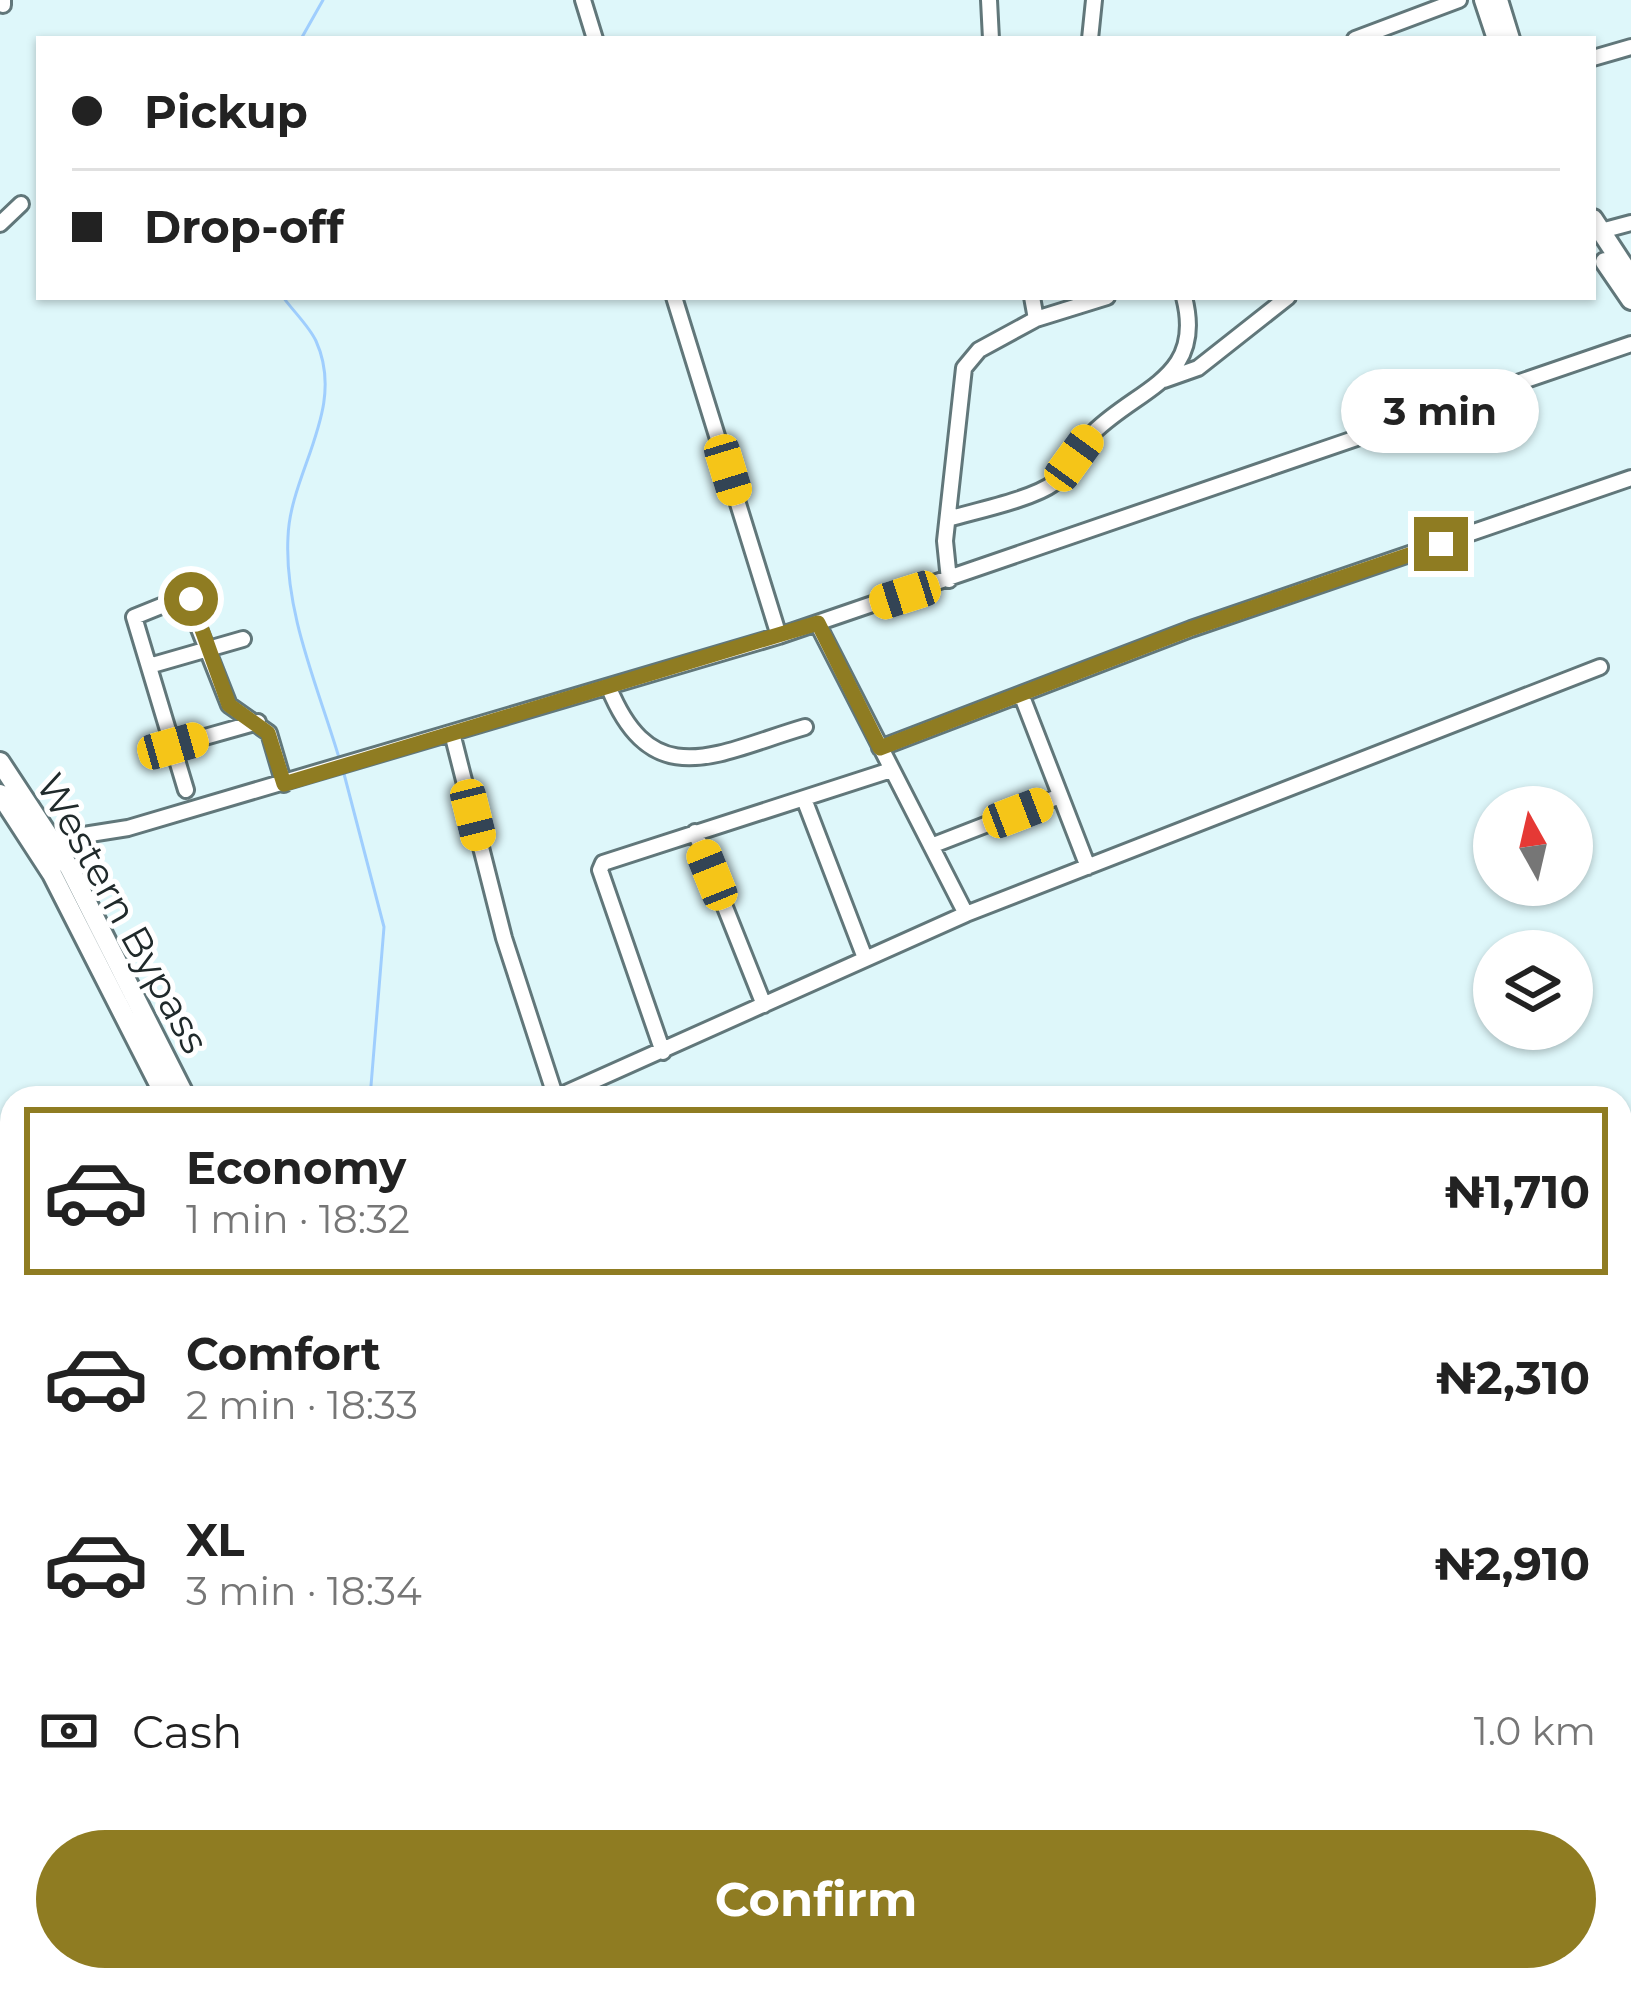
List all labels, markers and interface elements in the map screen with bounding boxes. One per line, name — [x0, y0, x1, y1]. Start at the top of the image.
text: Pickup — [144, 84, 308, 139]
text: Drop-off — [144, 199, 344, 254]
callout: 3 min — [1342, 370, 1540, 454]
text: 3 min — [1383, 387, 1497, 435]
car — [1038, 418, 1110, 498]
car — [700, 430, 756, 510]
route end — [1414, 517, 1468, 571]
car — [865, 567, 945, 623]
route start — [164, 572, 218, 626]
car — [133, 719, 213, 773]
street label: Western Bypass — [26, 765, 220, 1061]
car — [447, 776, 499, 854]
car — [978, 783, 1058, 843]
north arrow — [1473, 786, 1593, 906]
map controls — [1473, 786, 1593, 1050]
car — [682, 835, 742, 915]
button: layers — [1473, 930, 1593, 1050]
icon: car — [42, 1137, 150, 1245]
text: Economy — [186, 1140, 406, 1195]
text: ₦1,710 — [1444, 1164, 1590, 1219]
text: 1 min · 18:32 — [186, 1195, 410, 1243]
icon: car — [42, 1323, 150, 1431]
text: Comfort — [186, 1326, 381, 1381]
text: ₦2,310 — [1436, 1350, 1590, 1405]
text: 2 min · 18:33 — [186, 1381, 418, 1429]
icon: car — [42, 1509, 150, 1617]
text: XL — [186, 1512, 244, 1567]
text: ₦2,910 — [1434, 1536, 1590, 1591]
text: 3 min · 18:34 — [186, 1567, 422, 1615]
icon: cash — [36, 1698, 102, 1764]
text: Cash — [132, 1704, 243, 1759]
text: 1.0 km — [1474, 1707, 1596, 1755]
button: Confirm — [36, 1830, 1596, 1968]

